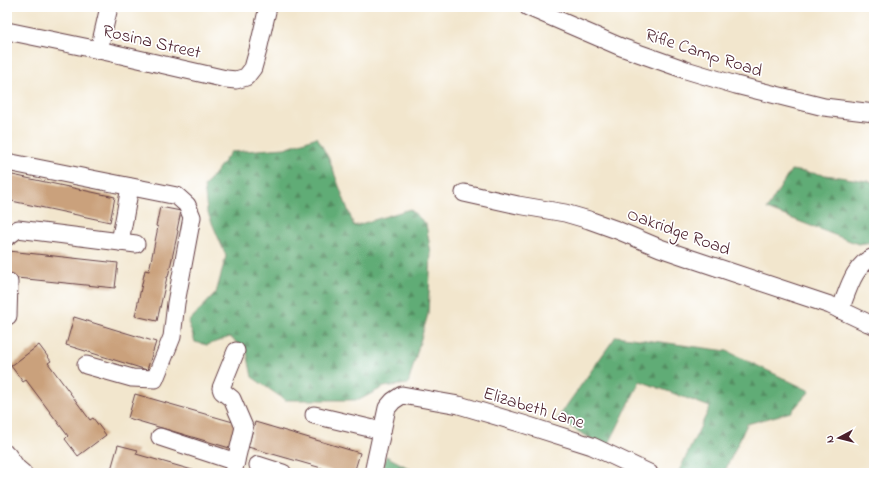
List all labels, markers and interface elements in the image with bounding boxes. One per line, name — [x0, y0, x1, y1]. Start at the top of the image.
street label: Rosina Street — [100, 19, 203, 67]
street label: Rifle Camp Road — [641, 23, 765, 85]
street label: Oakridge Road — [623, 202, 734, 265]
street label: Elizabeth Lane — [480, 381, 588, 437]
north arrow — [819, 418, 859, 458]
text: N — [822, 434, 838, 444]

